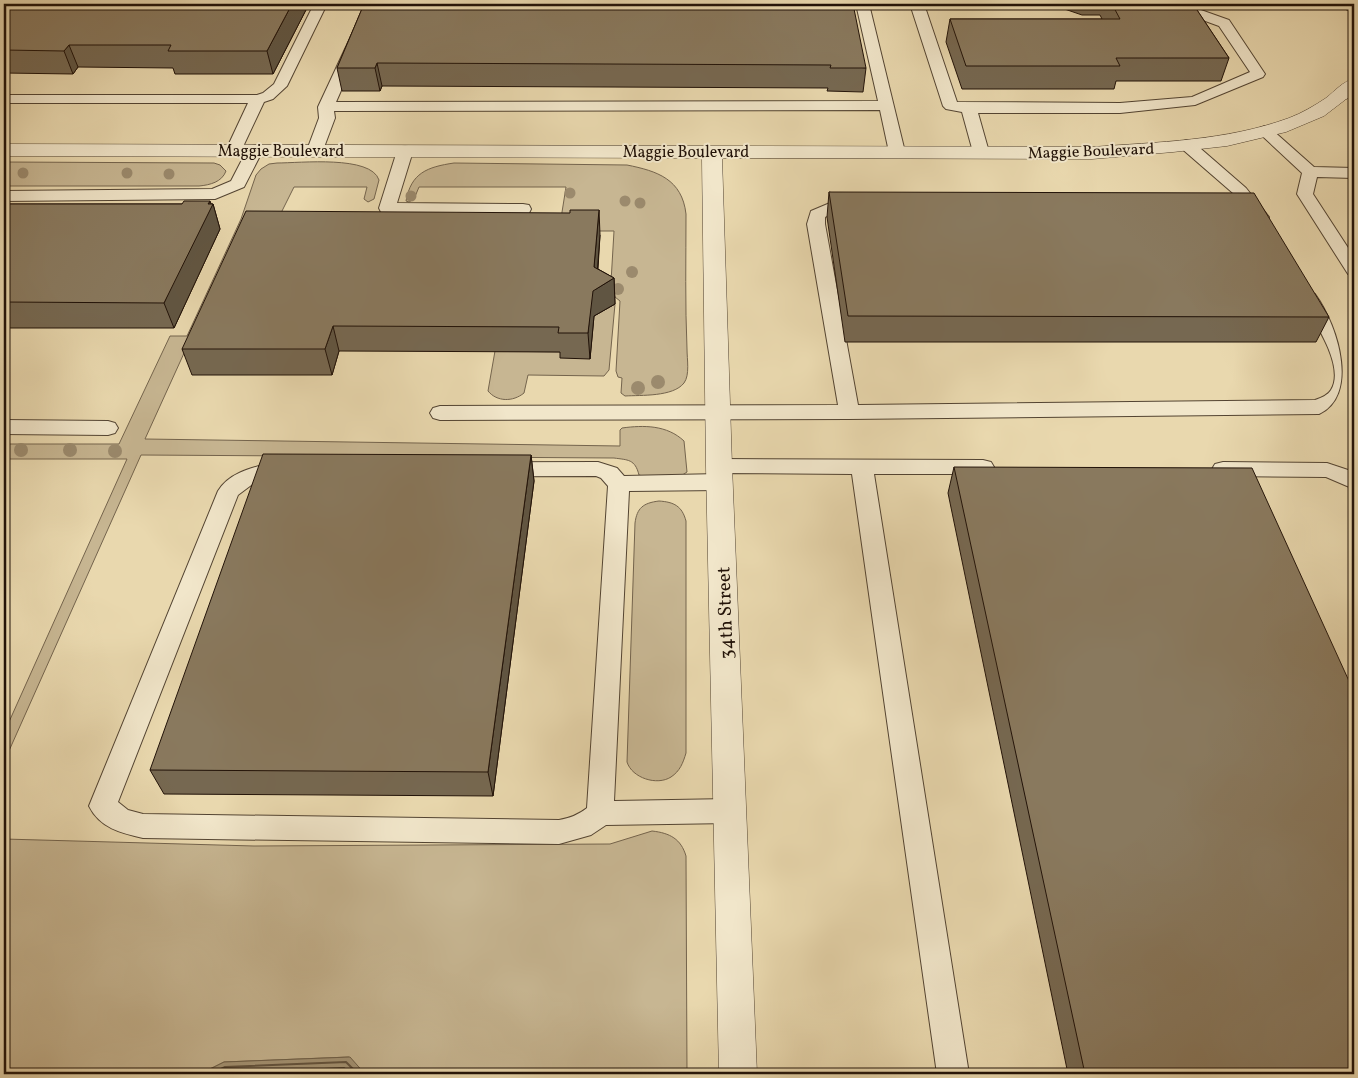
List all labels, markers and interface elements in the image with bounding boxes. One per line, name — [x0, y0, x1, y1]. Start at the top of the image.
street label: Maggie Boulevard — [1027, 139, 1155, 165]
street label: Maggie Boulevard — [218, 141, 344, 163]
street label: Maggie Boulevard — [623, 142, 749, 164]
street label: 34th Street — [711, 566, 741, 660]

